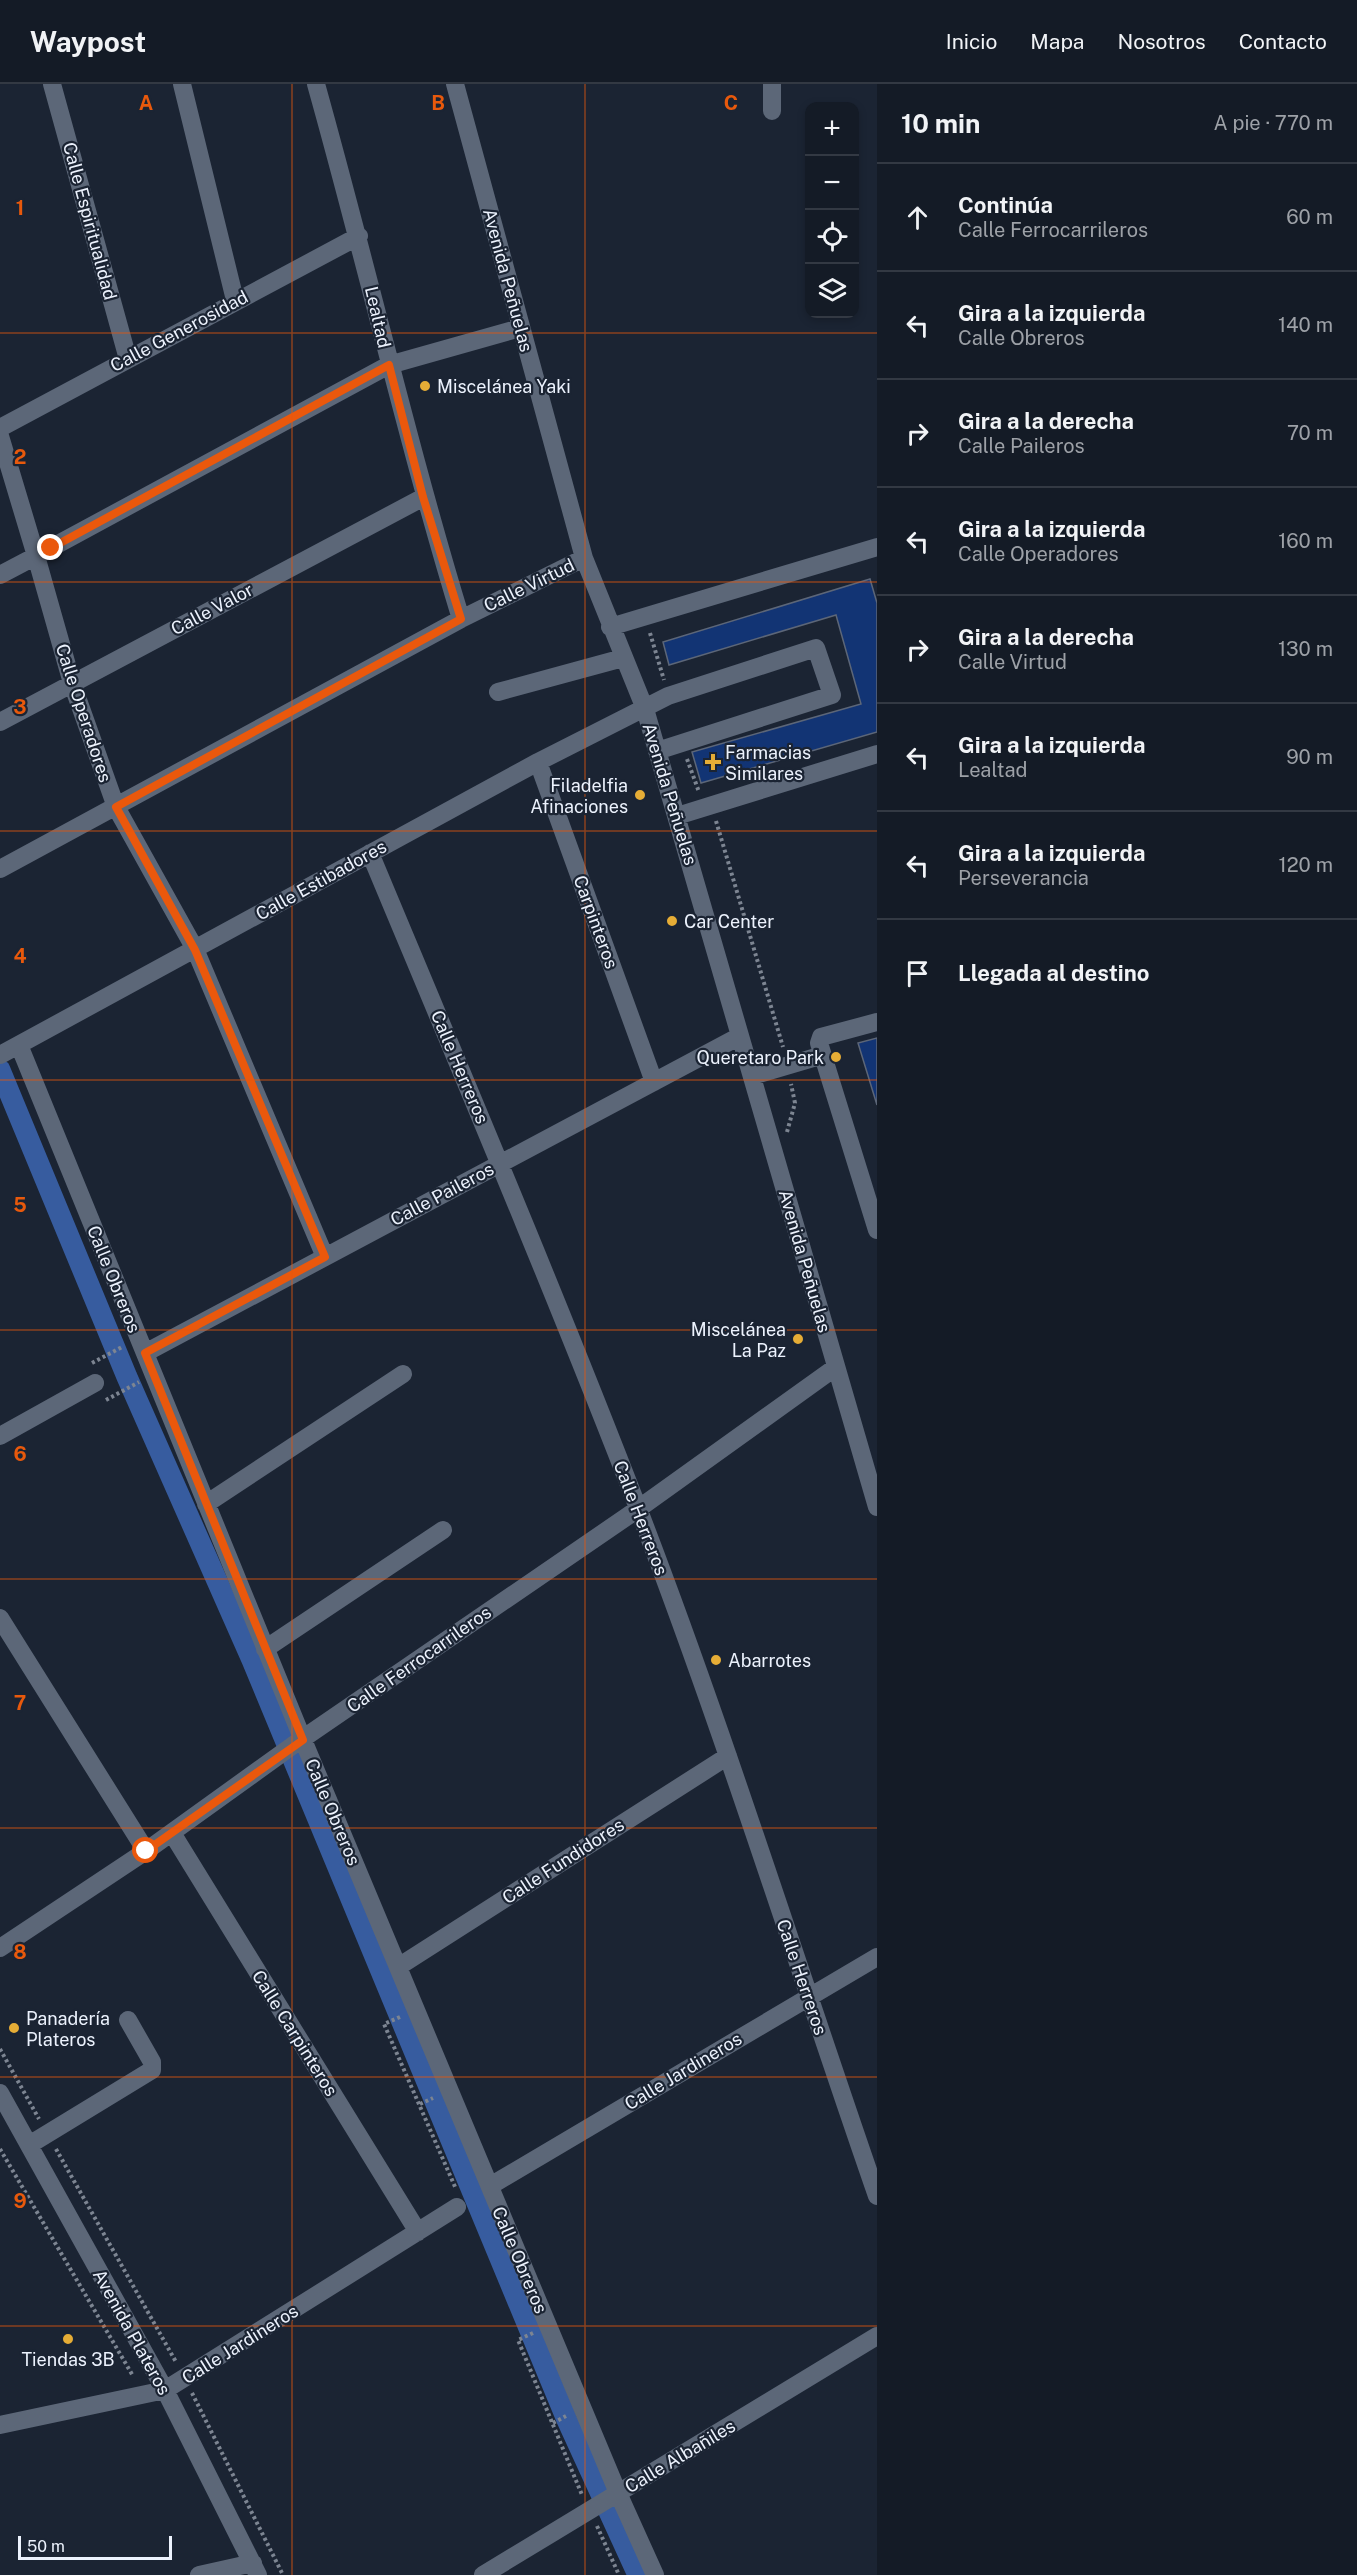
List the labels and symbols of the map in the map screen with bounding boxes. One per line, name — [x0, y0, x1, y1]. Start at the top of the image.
text: A — [139, 91, 153, 115]
text: B — [431, 91, 445, 115]
text: C — [724, 91, 738, 115]
street label: Calle Espiritualidad — [59, 140, 121, 302]
text: 1 — [16, 196, 24, 220]
street label: Avenida Peñuelas — [479, 206, 537, 354]
street label: Lealtad — [361, 284, 395, 350]
street label: Calle Generosidad — [107, 286, 251, 376]
place label: Miscelánea Yaki — [437, 376, 571, 397]
marker: Miscelánea Yaki — [418, 379, 432, 393]
text: 2 — [14, 445, 26, 469]
route end — [37, 534, 63, 560]
street label: Calle Virtud — [480, 554, 578, 616]
street label: Calle Valor — [167, 579, 257, 639]
street label: Calle Operadores — [52, 641, 116, 785]
text: 3 — [13, 695, 27, 719]
street label: Avenida Peñuelas — [638, 720, 702, 868]
place label: Farmacias Similares — [725, 742, 811, 784]
marker: Farmacias Similares — [706, 755, 720, 769]
place label: Filadelfia Afinaciones — [530, 775, 628, 817]
marker: Filadelfia Afinaciones — [633, 788, 647, 802]
street label: Calle Estibadores — [252, 835, 390, 925]
street label: Carpinteros — [569, 873, 623, 971]
place label: Car Center — [684, 911, 774, 932]
marker: Car Center — [665, 914, 679, 928]
text: 4 — [13, 944, 27, 968]
street label: Calle Herreros — [427, 1007, 493, 1127]
place label: Queretaro Park — [697, 1047, 824, 1068]
marker: Queretaro Park — [829, 1050, 843, 1064]
street label: Calle Paileros — [387, 1158, 497, 1230]
street label: Avenida Peñuelas — [775, 1187, 835, 1335]
text: 5 — [13, 1193, 27, 1217]
street label: Calle Obreros — [83, 1222, 145, 1336]
place label: Miscelánea La Paz — [691, 1319, 786, 1361]
marker: Miscelánea La Paz — [791, 1332, 805, 1346]
text: 6 — [13, 1442, 27, 1466]
street label: Calle Herreros — [610, 1458, 672, 1578]
street label: Calle Ferrocarrileros — [343, 1601, 495, 1717]
place label: Abarrotes — [728, 1650, 811, 1671]
marker: Abarrotes — [709, 1653, 723, 1667]
text: 7 — [14, 1691, 26, 1715]
street label: Calle Obreros — [301, 1755, 365, 1869]
street label: Calle Fundidores — [498, 1814, 628, 1908]
route start — [132, 1837, 158, 1863]
street label: Calle Herreros — [772, 1916, 832, 2038]
text: 8 — [13, 1940, 27, 1964]
street label: Calle Carpinteros — [248, 1966, 342, 2100]
place label: Panadería Plateros — [26, 2008, 110, 2050]
marker: Panadería Plateros — [7, 2021, 21, 2035]
street label: Calle Jardineros — [621, 2028, 745, 2114]
text: 9 — [13, 2189, 27, 2213]
street label: Calle Obreros — [488, 2203, 552, 2317]
street label: Avenida Plateros — [89, 2266, 175, 2398]
street label: Calle Jardineros — [178, 2300, 302, 2388]
marker: Tiendas 3B — [61, 2332, 75, 2346]
place label: Tiendas 3B — [21, 2349, 115, 2370]
street label: Calle Albañiles — [621, 2415, 739, 2497]
scale bar — [18, 2533, 172, 2560]

